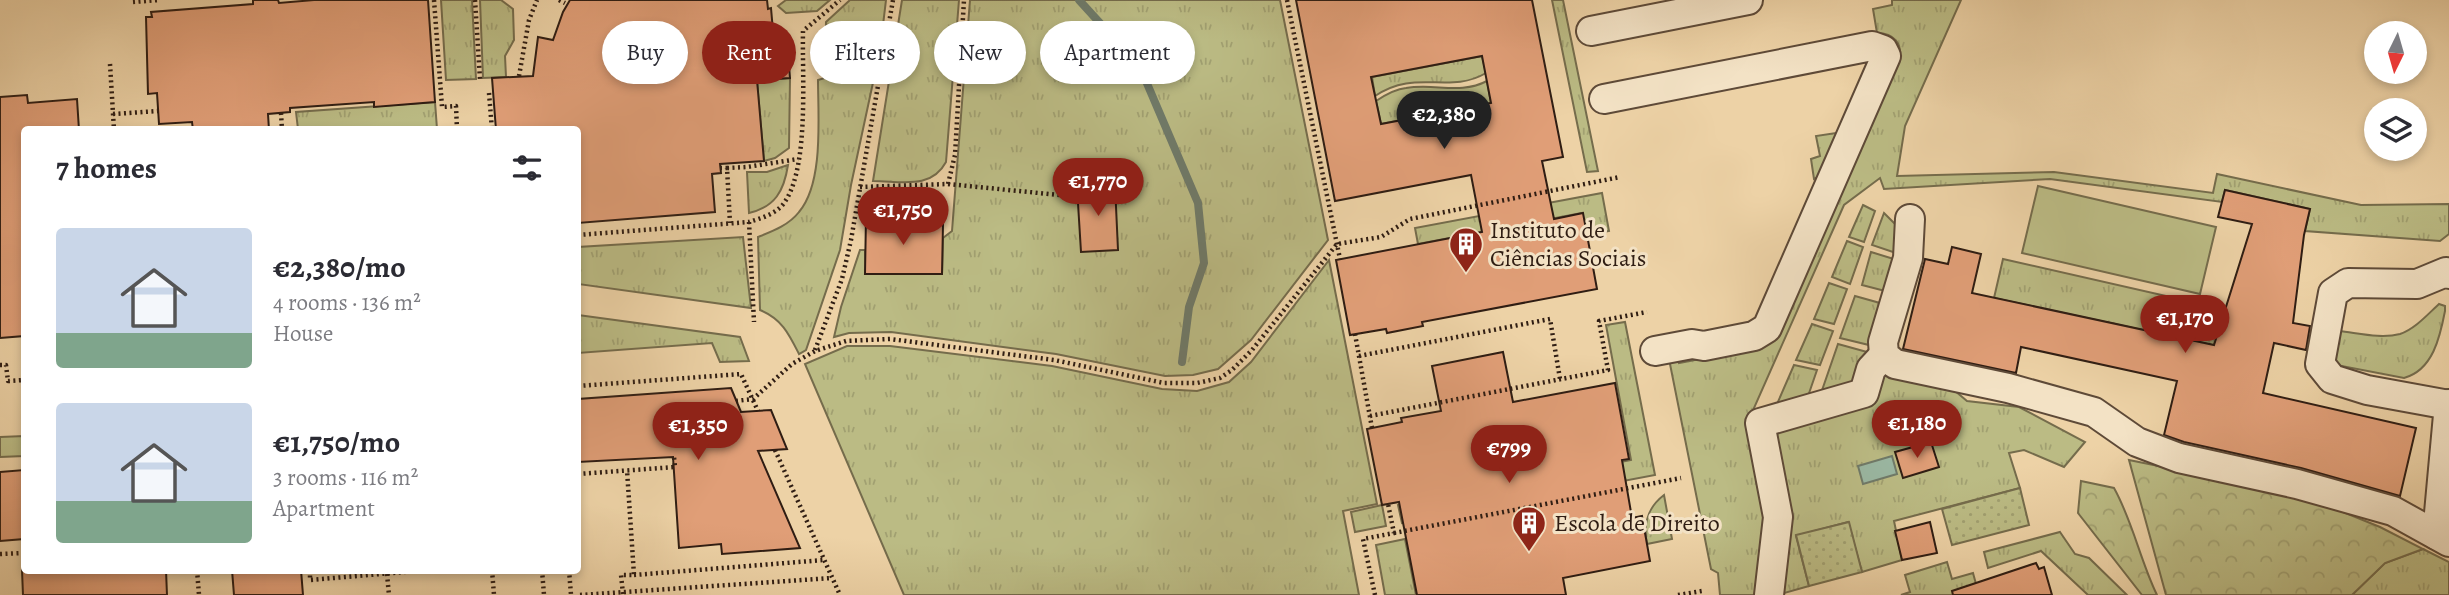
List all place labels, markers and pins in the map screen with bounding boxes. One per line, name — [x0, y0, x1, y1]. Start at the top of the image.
pin: €2,380 — [1387, 92, 1501, 151]
pin: €1,770 — [1041, 158, 1155, 218]
pin: €1,750 — [846, 188, 960, 247]
place label: Instituto de Ciências Sociais — [1490, 214, 1646, 274]
building icon: Instituto de Ciências Sociais — [1447, 225, 1485, 274]
pin: €1,170 — [2128, 296, 2242, 355]
pin: €1,180 — [1860, 400, 1974, 460]
pin: €1,350 — [641, 402, 755, 462]
pin: €799 — [1468, 426, 1550, 485]
building icon: Escola de Direito — [1510, 504, 1548, 553]
place label: Escola de Direito — [1554, 507, 1720, 539]

